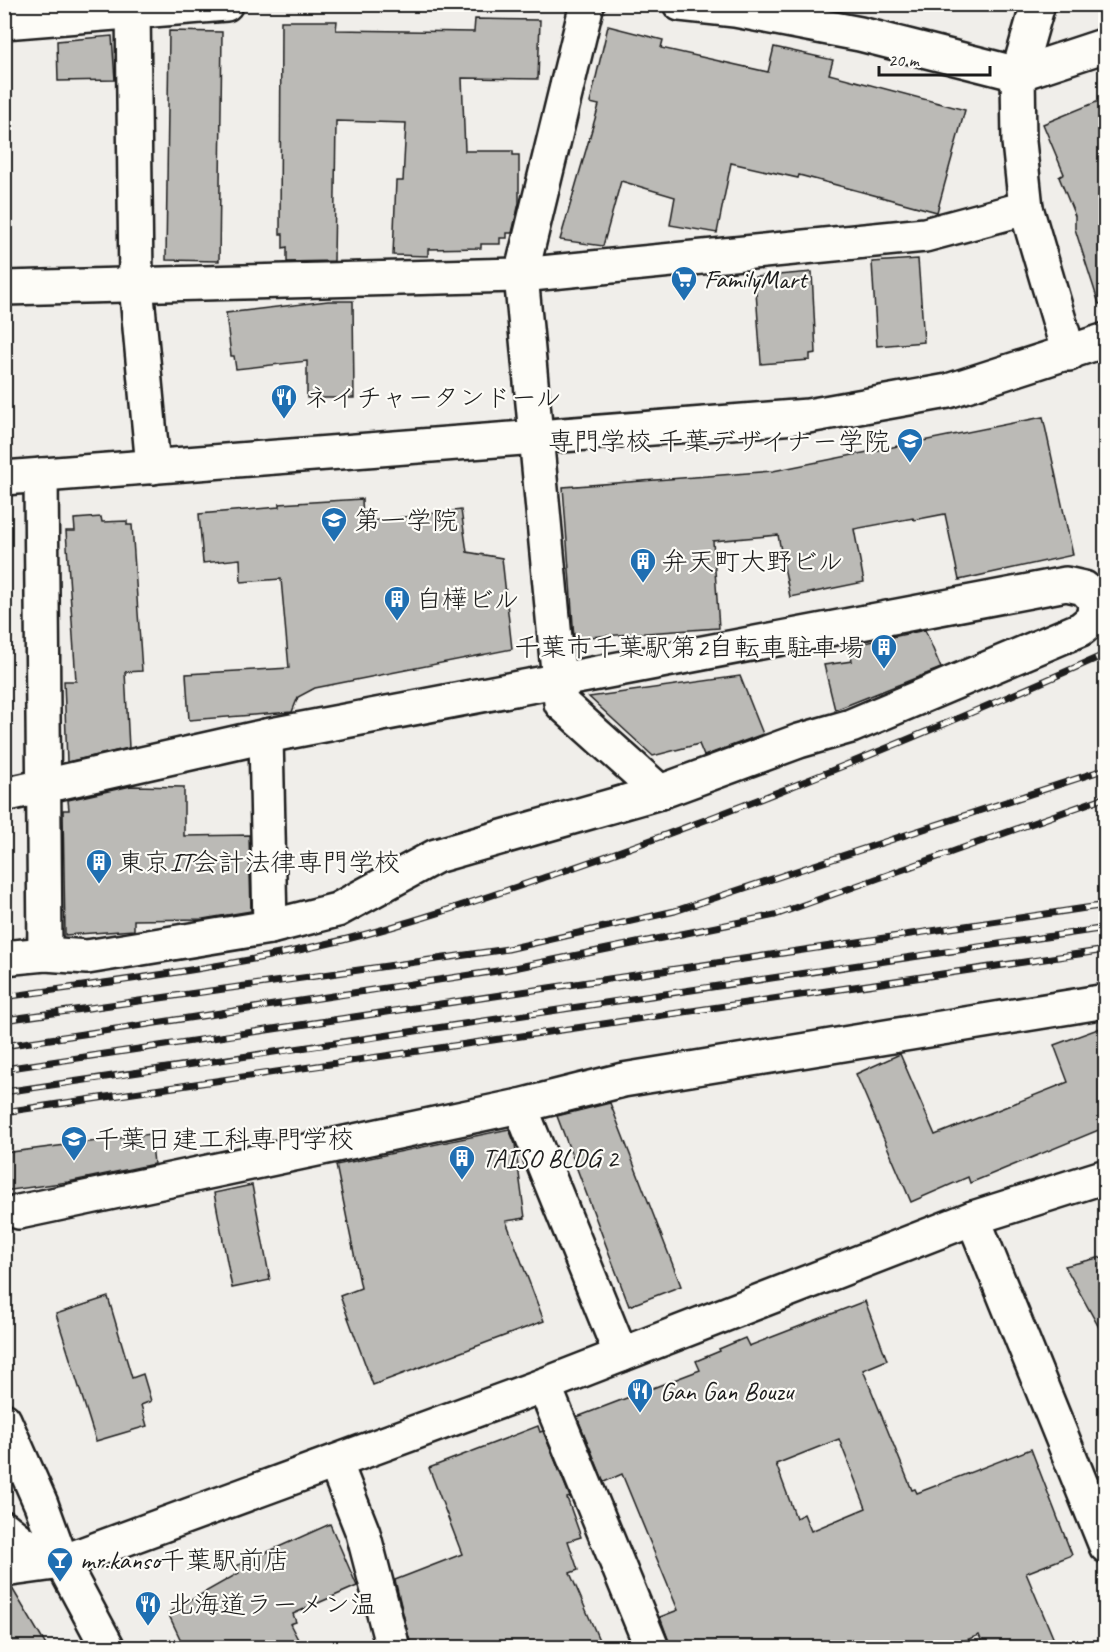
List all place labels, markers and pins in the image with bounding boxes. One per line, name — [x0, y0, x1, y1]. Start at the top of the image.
place label: FamilyMart — [704, 263, 809, 296]
supermarket icon: FamilyMart — [669, 264, 699, 302]
place label: ネイチャータンドール — [304, 381, 561, 414]
restaurant icon: ネイチャータンドール — [269, 382, 299, 420]
place label: 専門学校 千葉デザイナー学院 — [548, 425, 890, 458]
school or university icon: 専門学校 千葉デザイナー学院 — [895, 426, 925, 464]
place label: 第一学院 — [354, 504, 458, 537]
school or university icon: 第一学院 — [319, 505, 349, 543]
place label: 弁天町大野ビル — [662, 545, 843, 578]
building icon: 弁天町大野ビル — [628, 546, 658, 584]
place label: 白樺ビル — [416, 583, 519, 616]
building icon: 白樺ビル — [382, 584, 412, 622]
place label: 千葉市千葉駅第2自転車駐車場 — [514, 631, 864, 664]
building icon: 千葉市千葉駅第2自転車駐車場 — [869, 632, 899, 670]
place label: 東京IT会計法律専門学校 — [118, 846, 400, 879]
building icon: 東京IT会計法律専門学校 — [84, 847, 114, 885]
place label: 千葉日建工科専門学校 — [94, 1123, 354, 1156]
school or university icon: 千葉日建工科専門学校 — [59, 1124, 89, 1162]
place label: TAISO BLDG 2 — [482, 1142, 620, 1175]
building icon: TAISO BLDG 2 — [447, 1143, 477, 1181]
place label: Gan Gan Bouzu — [660, 1375, 796, 1408]
restaurant icon: Gan Gan Bouzu — [625, 1376, 655, 1414]
place label: mr.kanso千葉駅前店 — [80, 1544, 290, 1577]
bar icon: mr.kanso千葉駅前店 — [45, 1545, 75, 1583]
place label: 北海道ラーメン温 — [168, 1588, 376, 1621]
restaurant icon: 北海道ラーメン温 — [133, 1589, 163, 1627]

